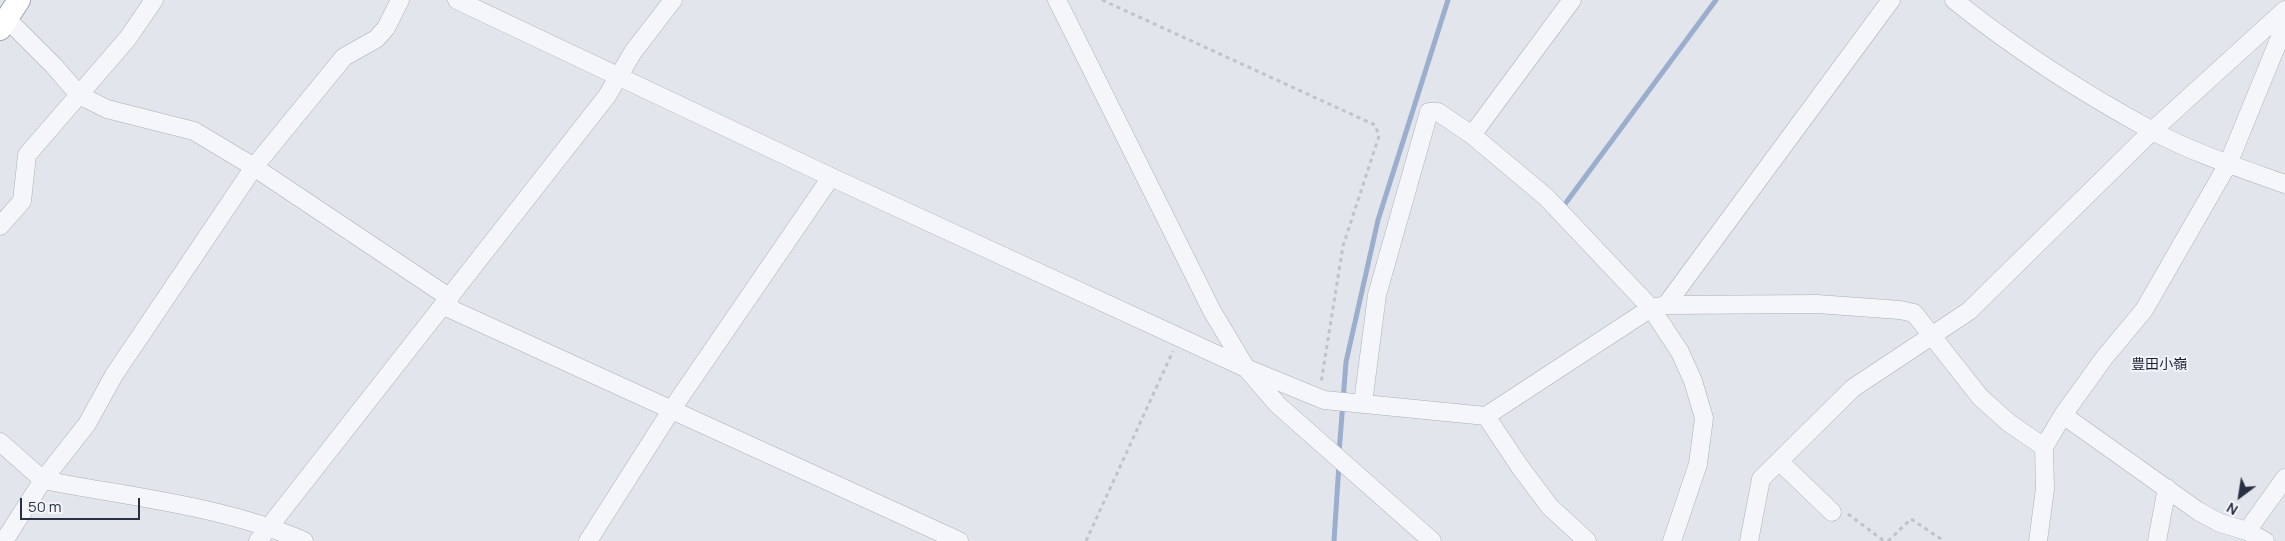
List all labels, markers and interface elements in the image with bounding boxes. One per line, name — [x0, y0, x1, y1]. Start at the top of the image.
district label: 豊田小嶺 — [2131, 357, 2187, 373]
north arrow — [2215, 471, 2265, 521]
scale bar — [22, 488, 142, 520]
text: 50 m — [28, 496, 62, 517]
text: N — [2223, 499, 2241, 520]

